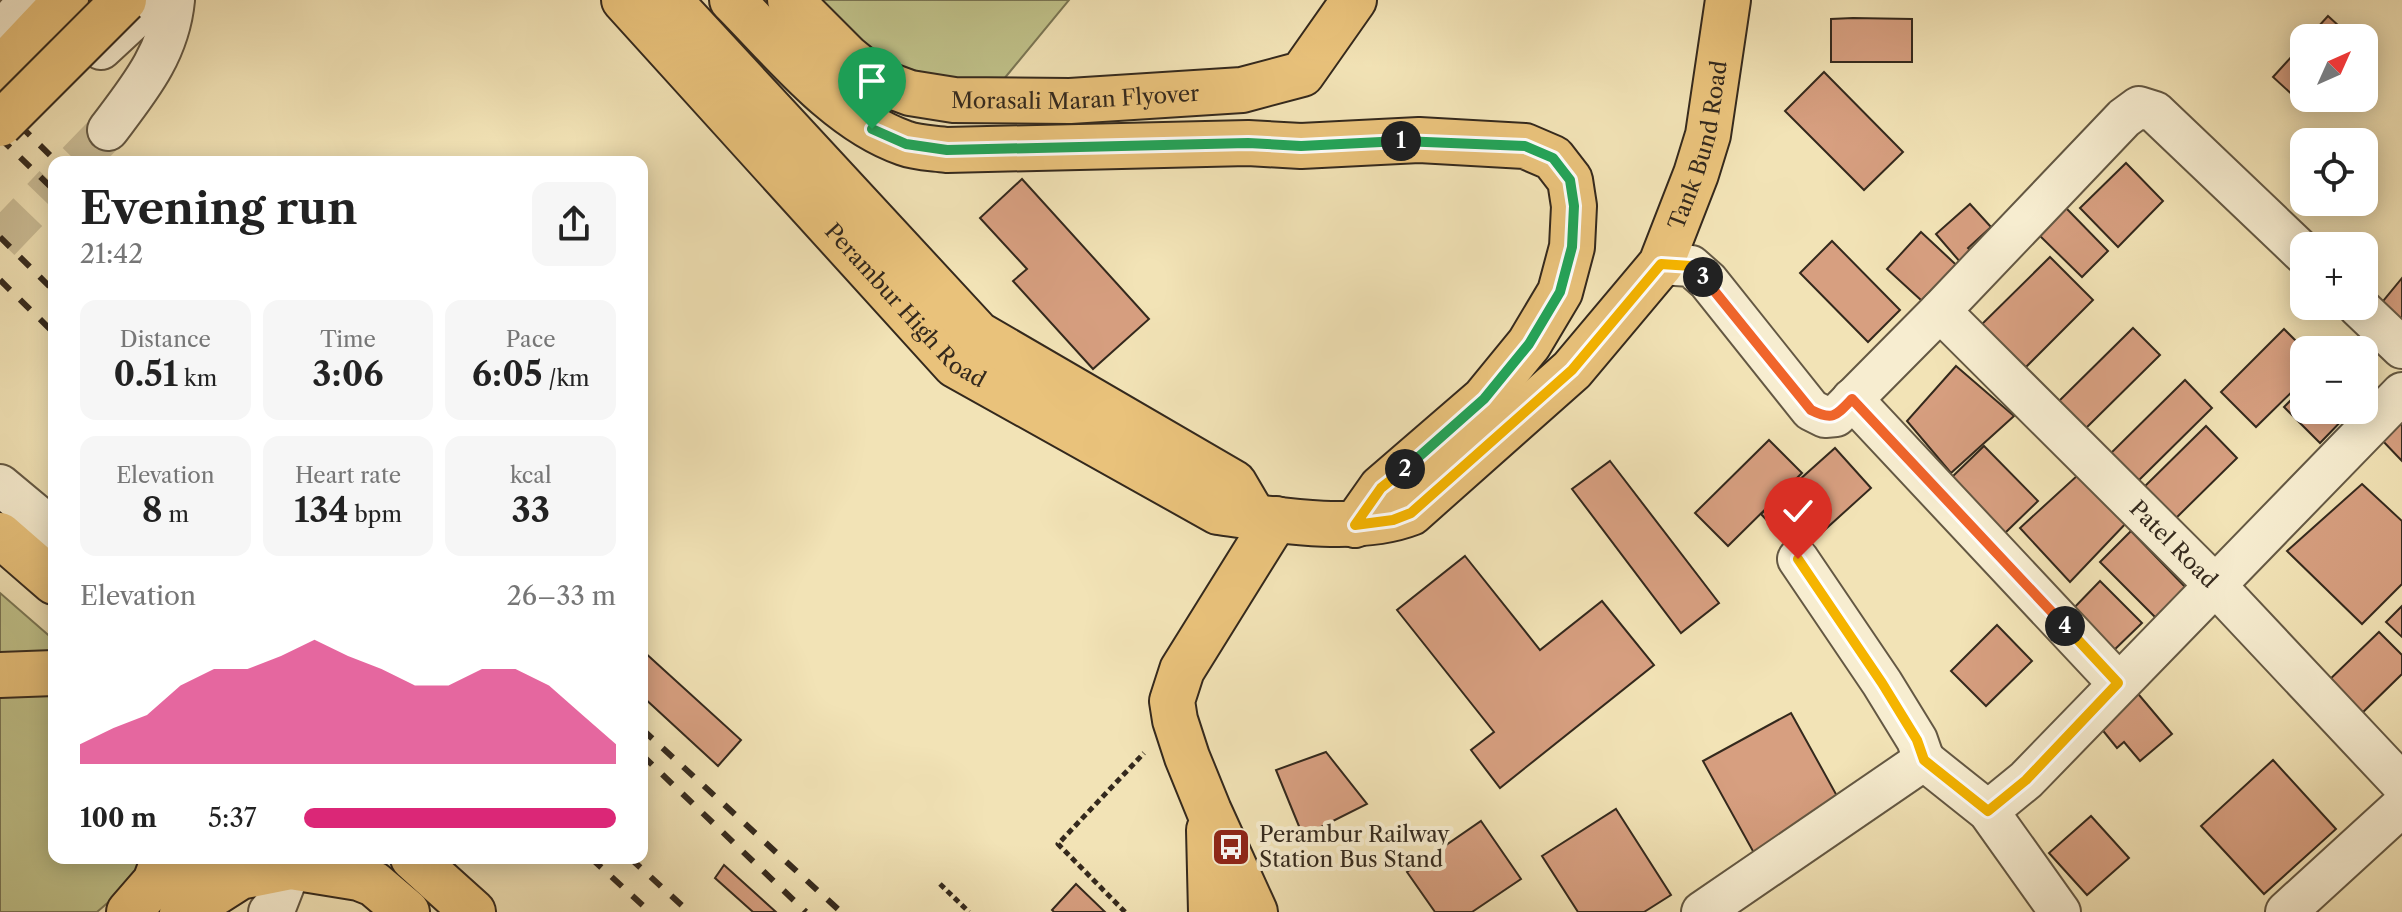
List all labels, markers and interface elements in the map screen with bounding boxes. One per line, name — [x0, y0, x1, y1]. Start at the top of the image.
north arrow — [2290, 24, 2378, 112]
map controls — [2290, 24, 2378, 424]
pin — [838, 47, 906, 129]
icon: arrive — [850, 59, 894, 103]
street label: Tank Bund Road — [1662, 59, 1732, 233]
street label: Morasali Maran Flyover — [951, 79, 1200, 115]
pin: 1 — [1381, 121, 1421, 161]
text: 1 — [1396, 127, 1406, 154]
button: locate — [2290, 128, 2378, 216]
text: Evening run — [80, 181, 357, 235]
button: share — [532, 182, 616, 266]
street label: Perambur High Road — [819, 217, 991, 393]
button: + — [2290, 232, 2378, 320]
text: 21:42 — [80, 238, 143, 270]
pin: 3 — [1683, 257, 1723, 297]
text: 3 — [1697, 263, 1709, 290]
text: Distance — [120, 326, 211, 353]
text: Time — [320, 326, 376, 353]
text: Pace — [506, 326, 556, 353]
button: − — [2290, 336, 2378, 424]
text: 0.51 — [113, 353, 178, 395]
text: 3:06 — [312, 353, 384, 395]
text: 6:05 — [472, 353, 543, 395]
text: km — [178, 365, 217, 392]
text: /km — [543, 365, 590, 392]
pin: 2 — [1385, 449, 1425, 489]
text: 2 — [1399, 455, 1412, 482]
text: Elevation — [116, 462, 214, 489]
text: Heart rate — [295, 462, 401, 489]
text: kcal — [510, 462, 551, 489]
pin — [1764, 477, 1832, 559]
text: 8 — [142, 489, 163, 531]
text: 134 — [294, 489, 349, 531]
text: 33 — [511, 489, 550, 531]
icon: check — [1776, 489, 1820, 533]
street label: Patel Road — [2124, 495, 2223, 593]
text: m — [163, 501, 189, 528]
text: bpm — [349, 501, 402, 528]
text: Elevation — [80, 580, 196, 612]
text: 26–33 m — [507, 580, 616, 612]
pin: 4 — [2045, 606, 2085, 646]
text: 4 — [2058, 612, 2072, 639]
text: 100 m — [80, 802, 157, 834]
text: 5:37 — [208, 802, 257, 834]
place label: Perambur Railway Station Bus Stand — [1259, 821, 1450, 873]
bus stop icon: Perambur Railway Station Bus Stand — [1210, 826, 1252, 868]

